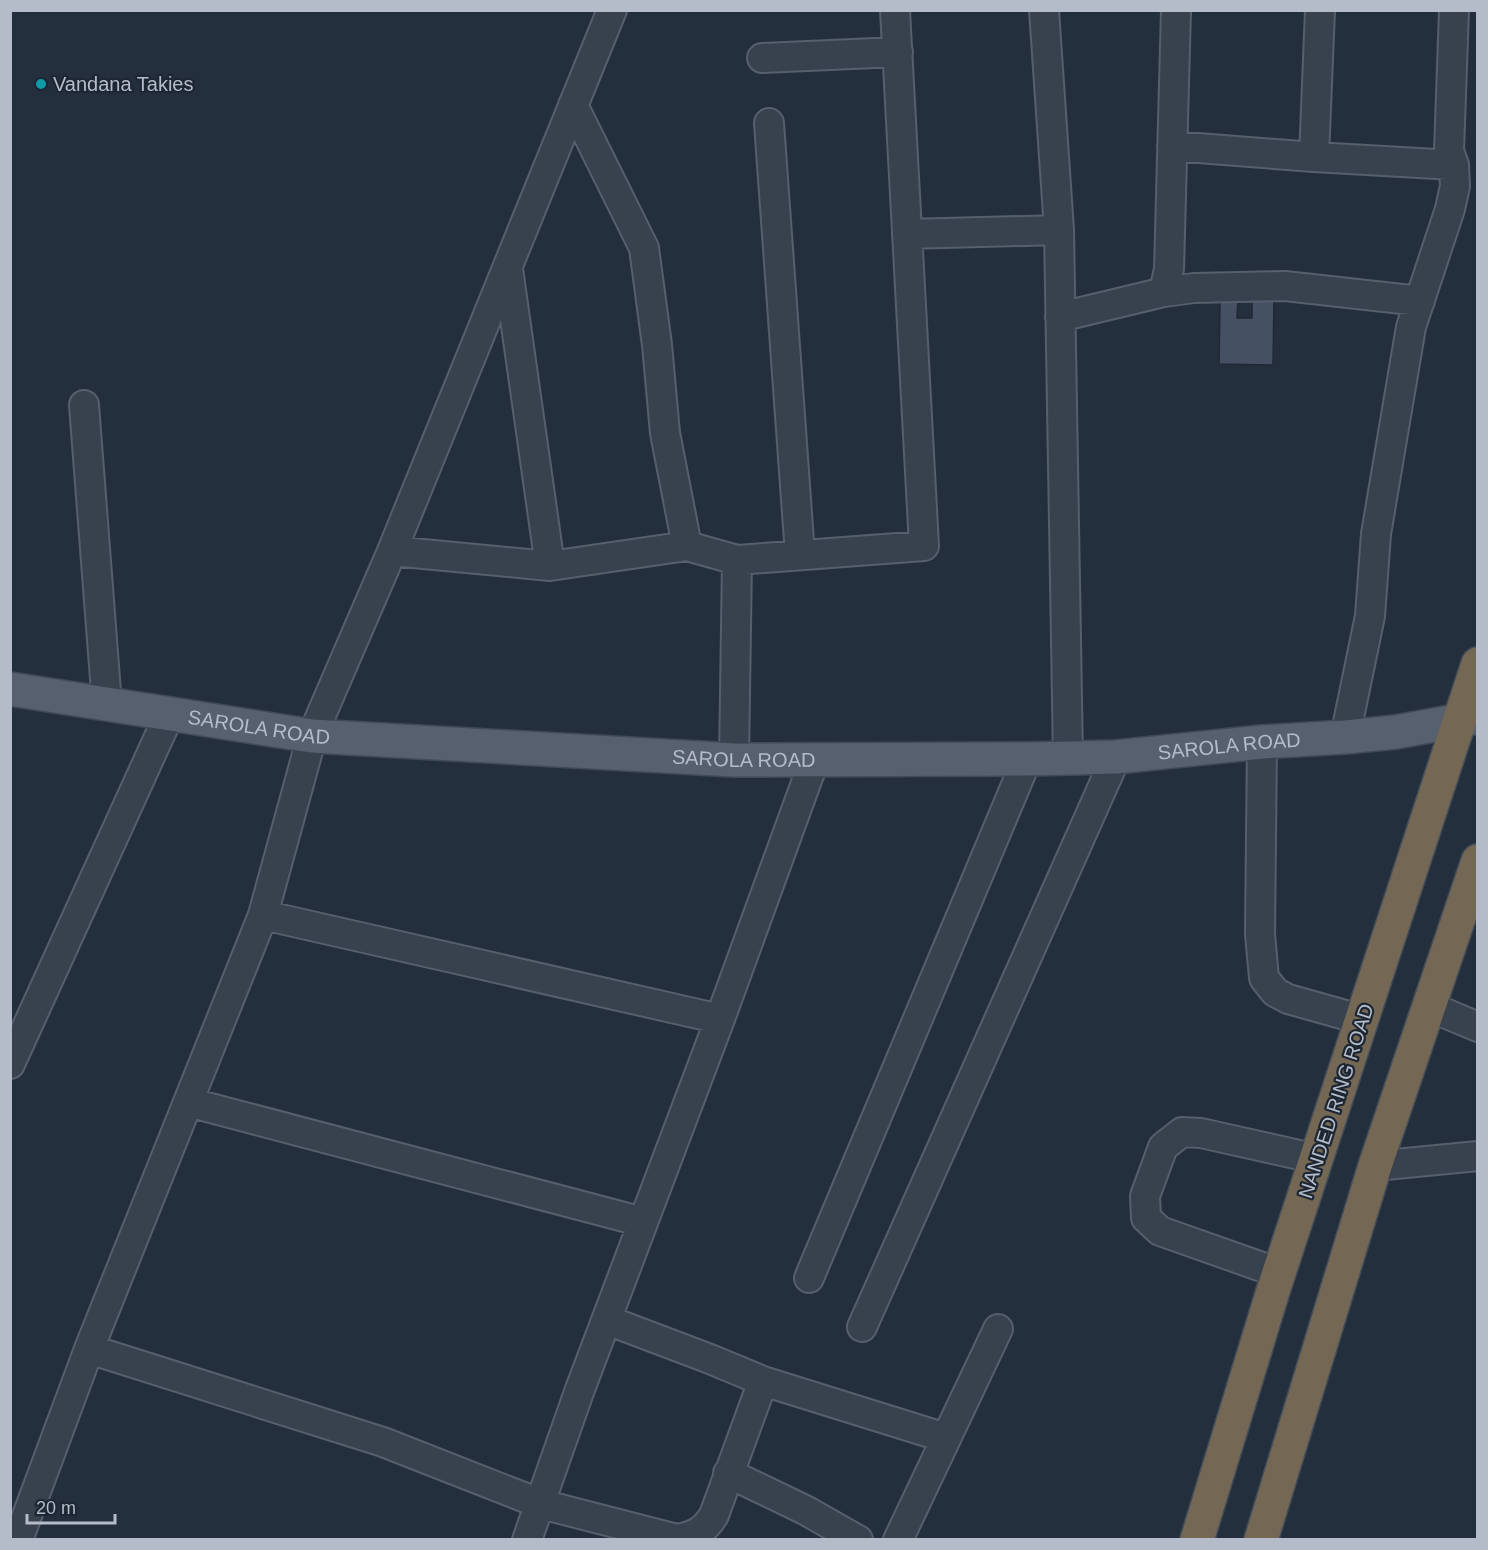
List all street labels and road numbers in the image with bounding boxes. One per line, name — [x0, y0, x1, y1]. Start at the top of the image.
street label: SAROLA ROAD — [186, 706, 331, 748]
street label: SAROLA ROAD — [1157, 729, 1301, 764]
street label: SAROLA ROAD — [671, 745, 815, 771]
street label: NANDED RING ROAD — [1294, 1001, 1378, 1201]

